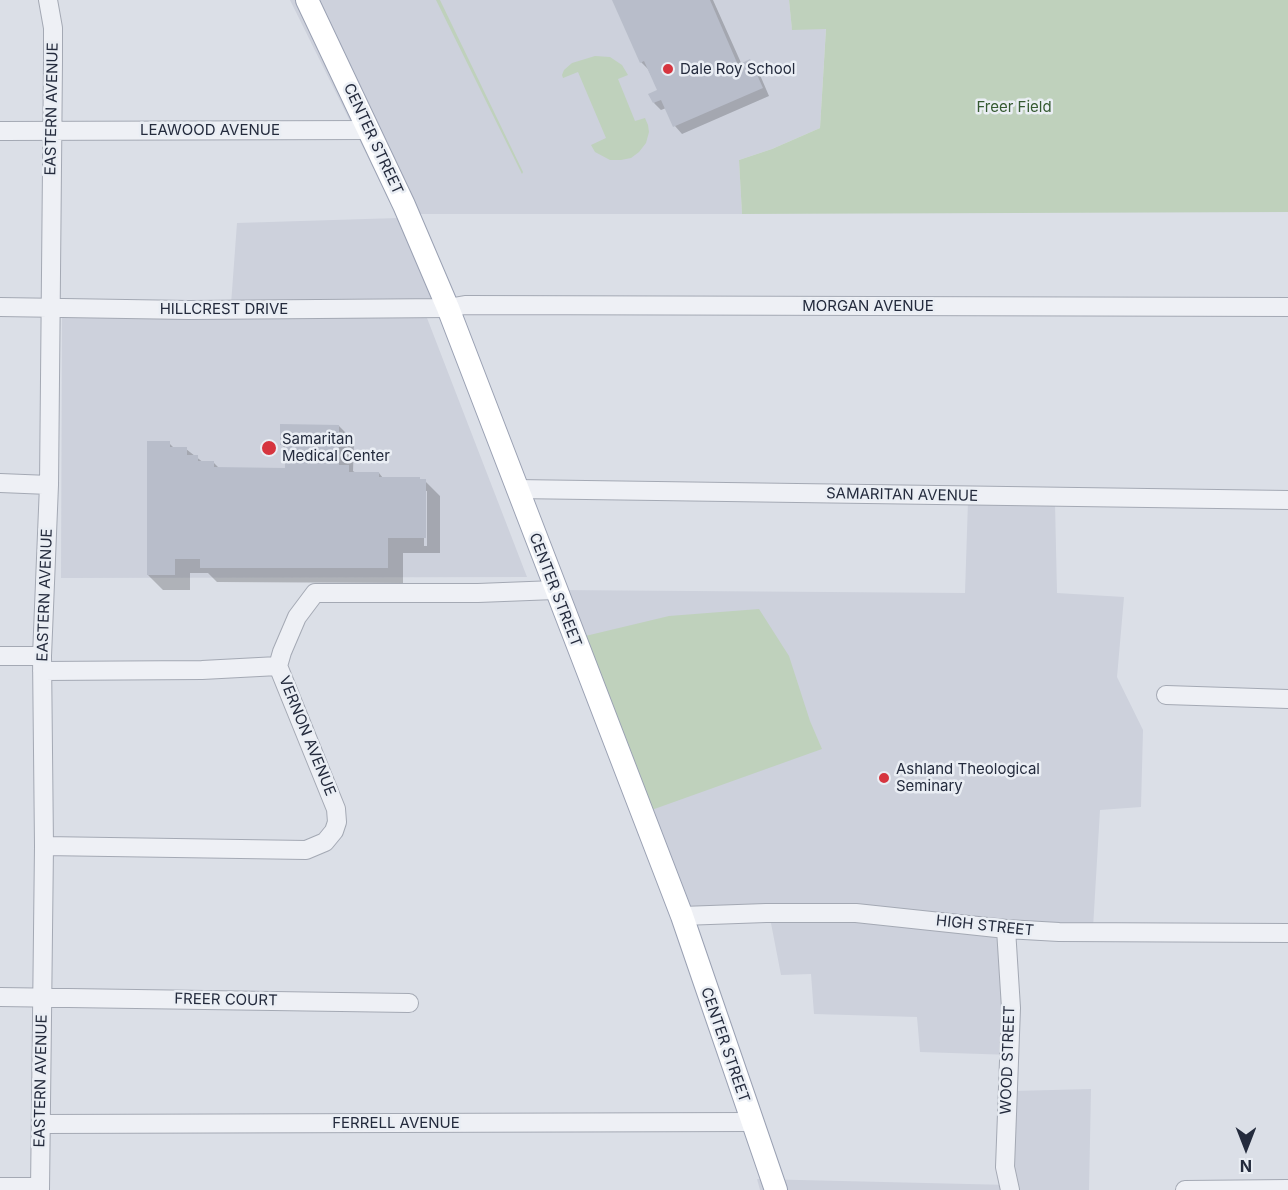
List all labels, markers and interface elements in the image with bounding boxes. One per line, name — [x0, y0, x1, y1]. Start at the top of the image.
street label: EASTERN AVENUE — [42, 42, 62, 176]
place label: Dale Roy School — [680, 60, 795, 78]
marker: Dale Roy School — [661, 62, 675, 76]
street label: CENTER STREET — [339, 81, 407, 197]
park label: Freer Field — [976, 98, 1052, 116]
street label: LEAWOOD AVENUE — [140, 121, 280, 139]
street label: MORGAN AVENUE — [802, 297, 934, 315]
street label: HILLCREST DRIVE — [160, 300, 288, 318]
place label: Samaritan Medical Center — [282, 430, 390, 465]
marker: Samaritan Medical Center — [260, 439, 278, 457]
street label: SAMARITAN AVENUE — [826, 485, 978, 505]
street label: EASTERN AVENUE — [34, 528, 56, 662]
street label: CENTER STREET — [525, 531, 585, 649]
street label: VERNON AVENUE — [275, 674, 339, 798]
place label: Ashland Theological Seminary — [896, 760, 1040, 795]
marker: Ashland Theological Seminary — [877, 771, 891, 785]
street label: HIGH STREET — [935, 912, 1035, 940]
street label: CENTER STREET — [697, 985, 753, 1105]
street label: FREER COURT — [174, 990, 278, 1010]
street label: WOOD STREET — [997, 1005, 1019, 1115]
street label: EASTERN AVENUE — [31, 1014, 51, 1148]
street label: FERRELL AVENUE — [332, 1114, 460, 1132]
north arrow — [1216, 1118, 1276, 1178]
text: N — [1240, 1156, 1252, 1176]

